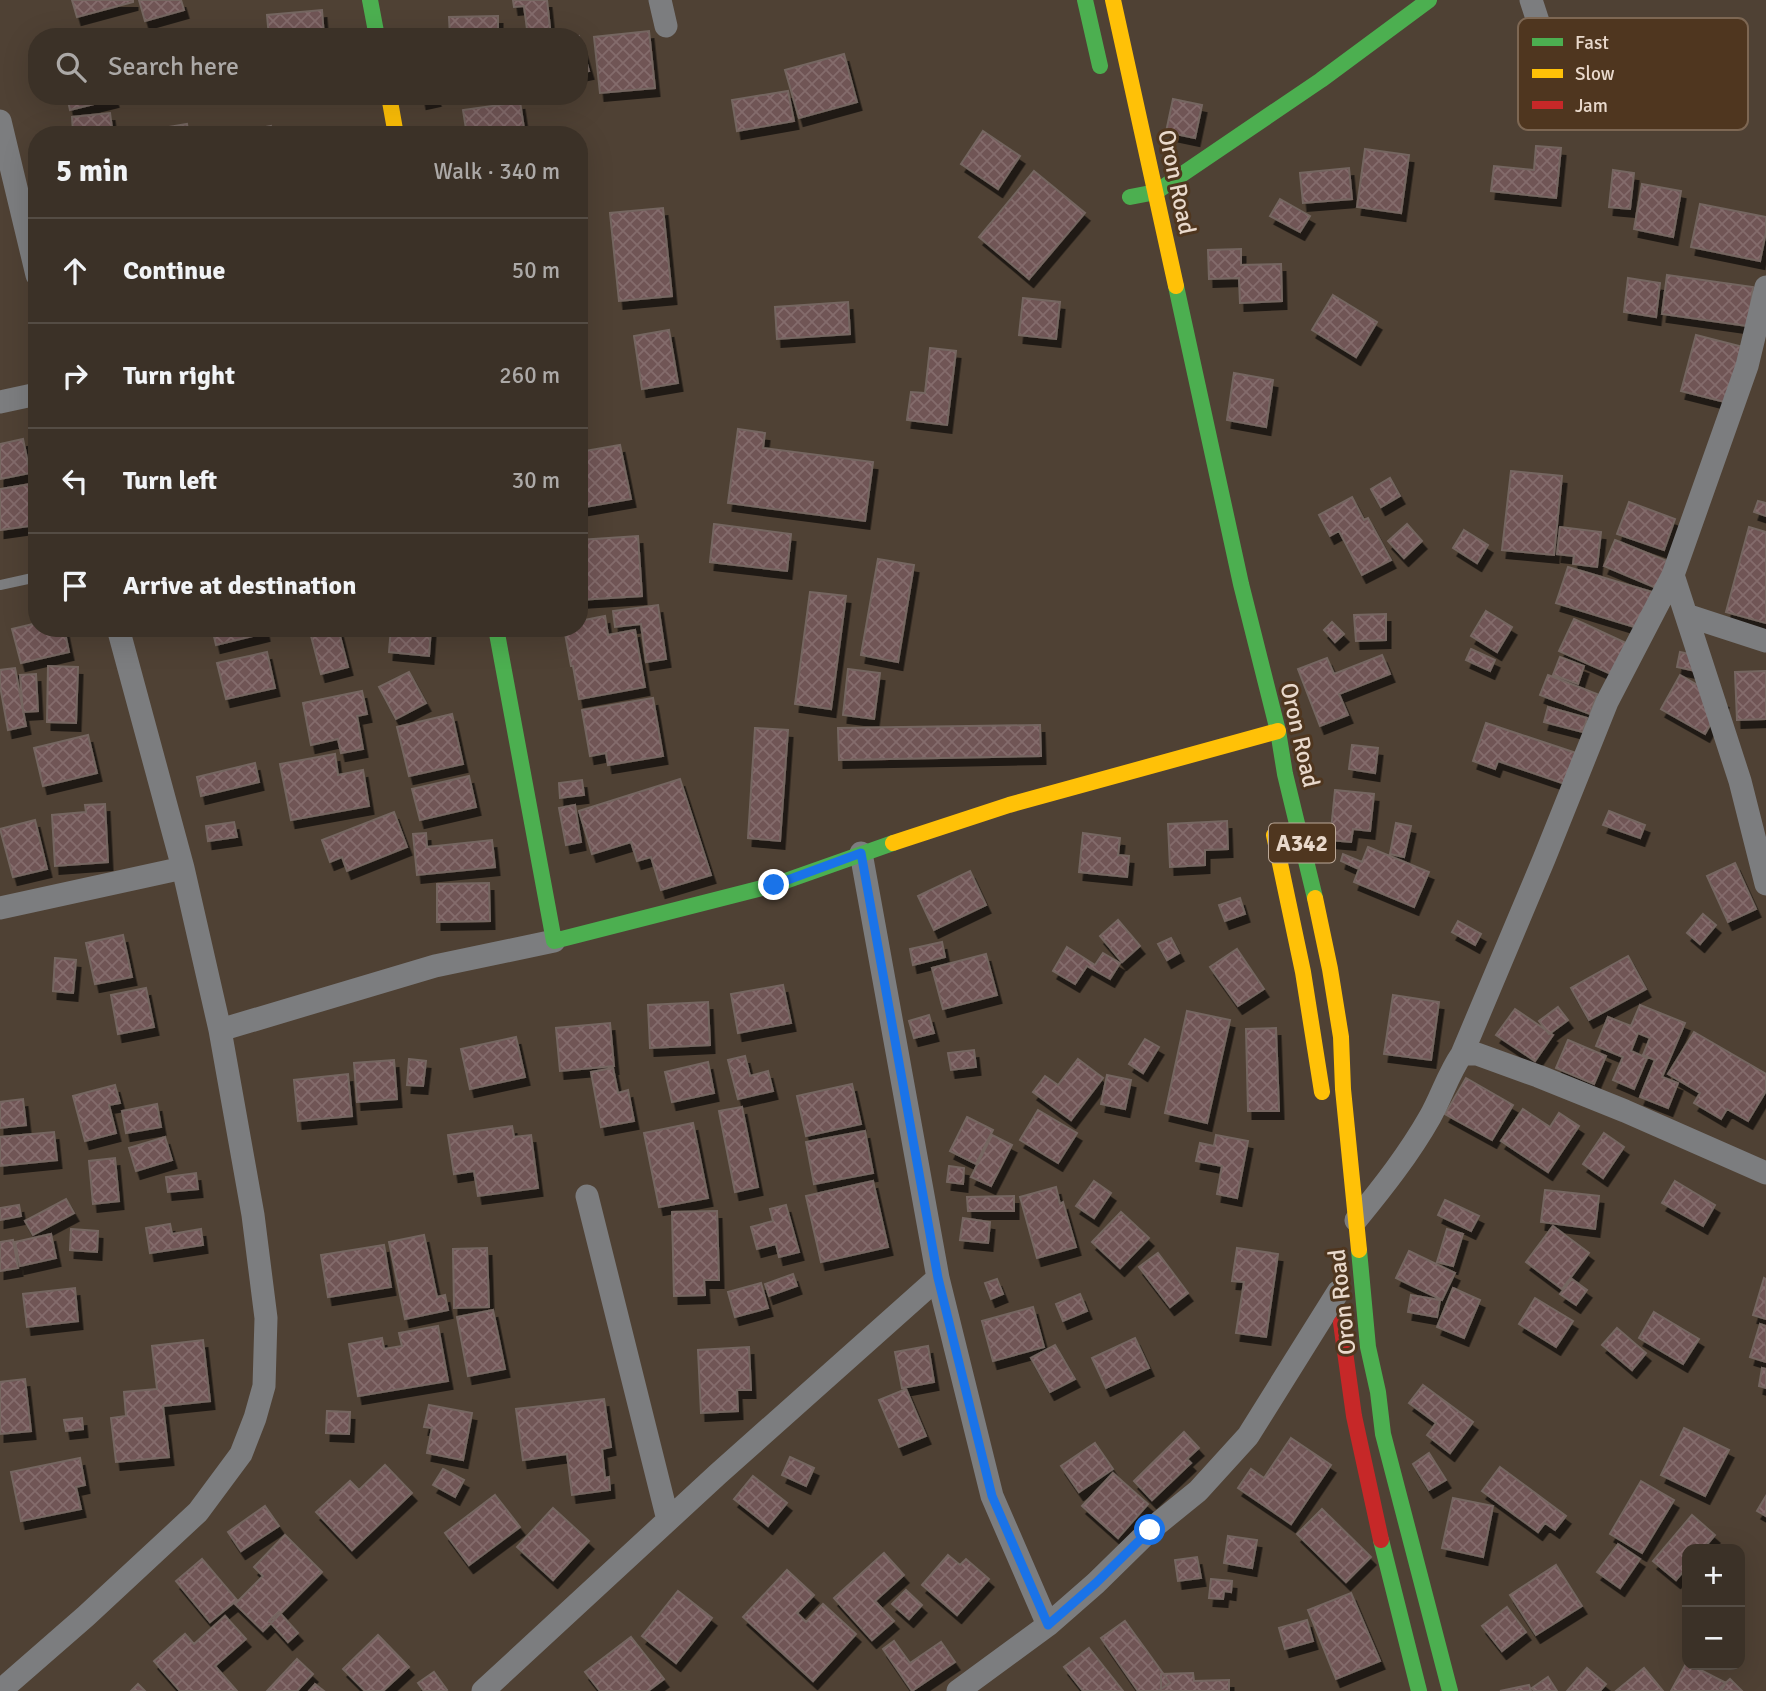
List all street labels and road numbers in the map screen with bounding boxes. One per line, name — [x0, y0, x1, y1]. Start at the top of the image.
street label: Oron Road — [1151, 127, 1203, 237]
street label: Oron Road — [1273, 680, 1327, 790]
road number: A342 — [1269, 824, 1335, 862]
street label: Oron Road — [1322, 1248, 1362, 1356]

